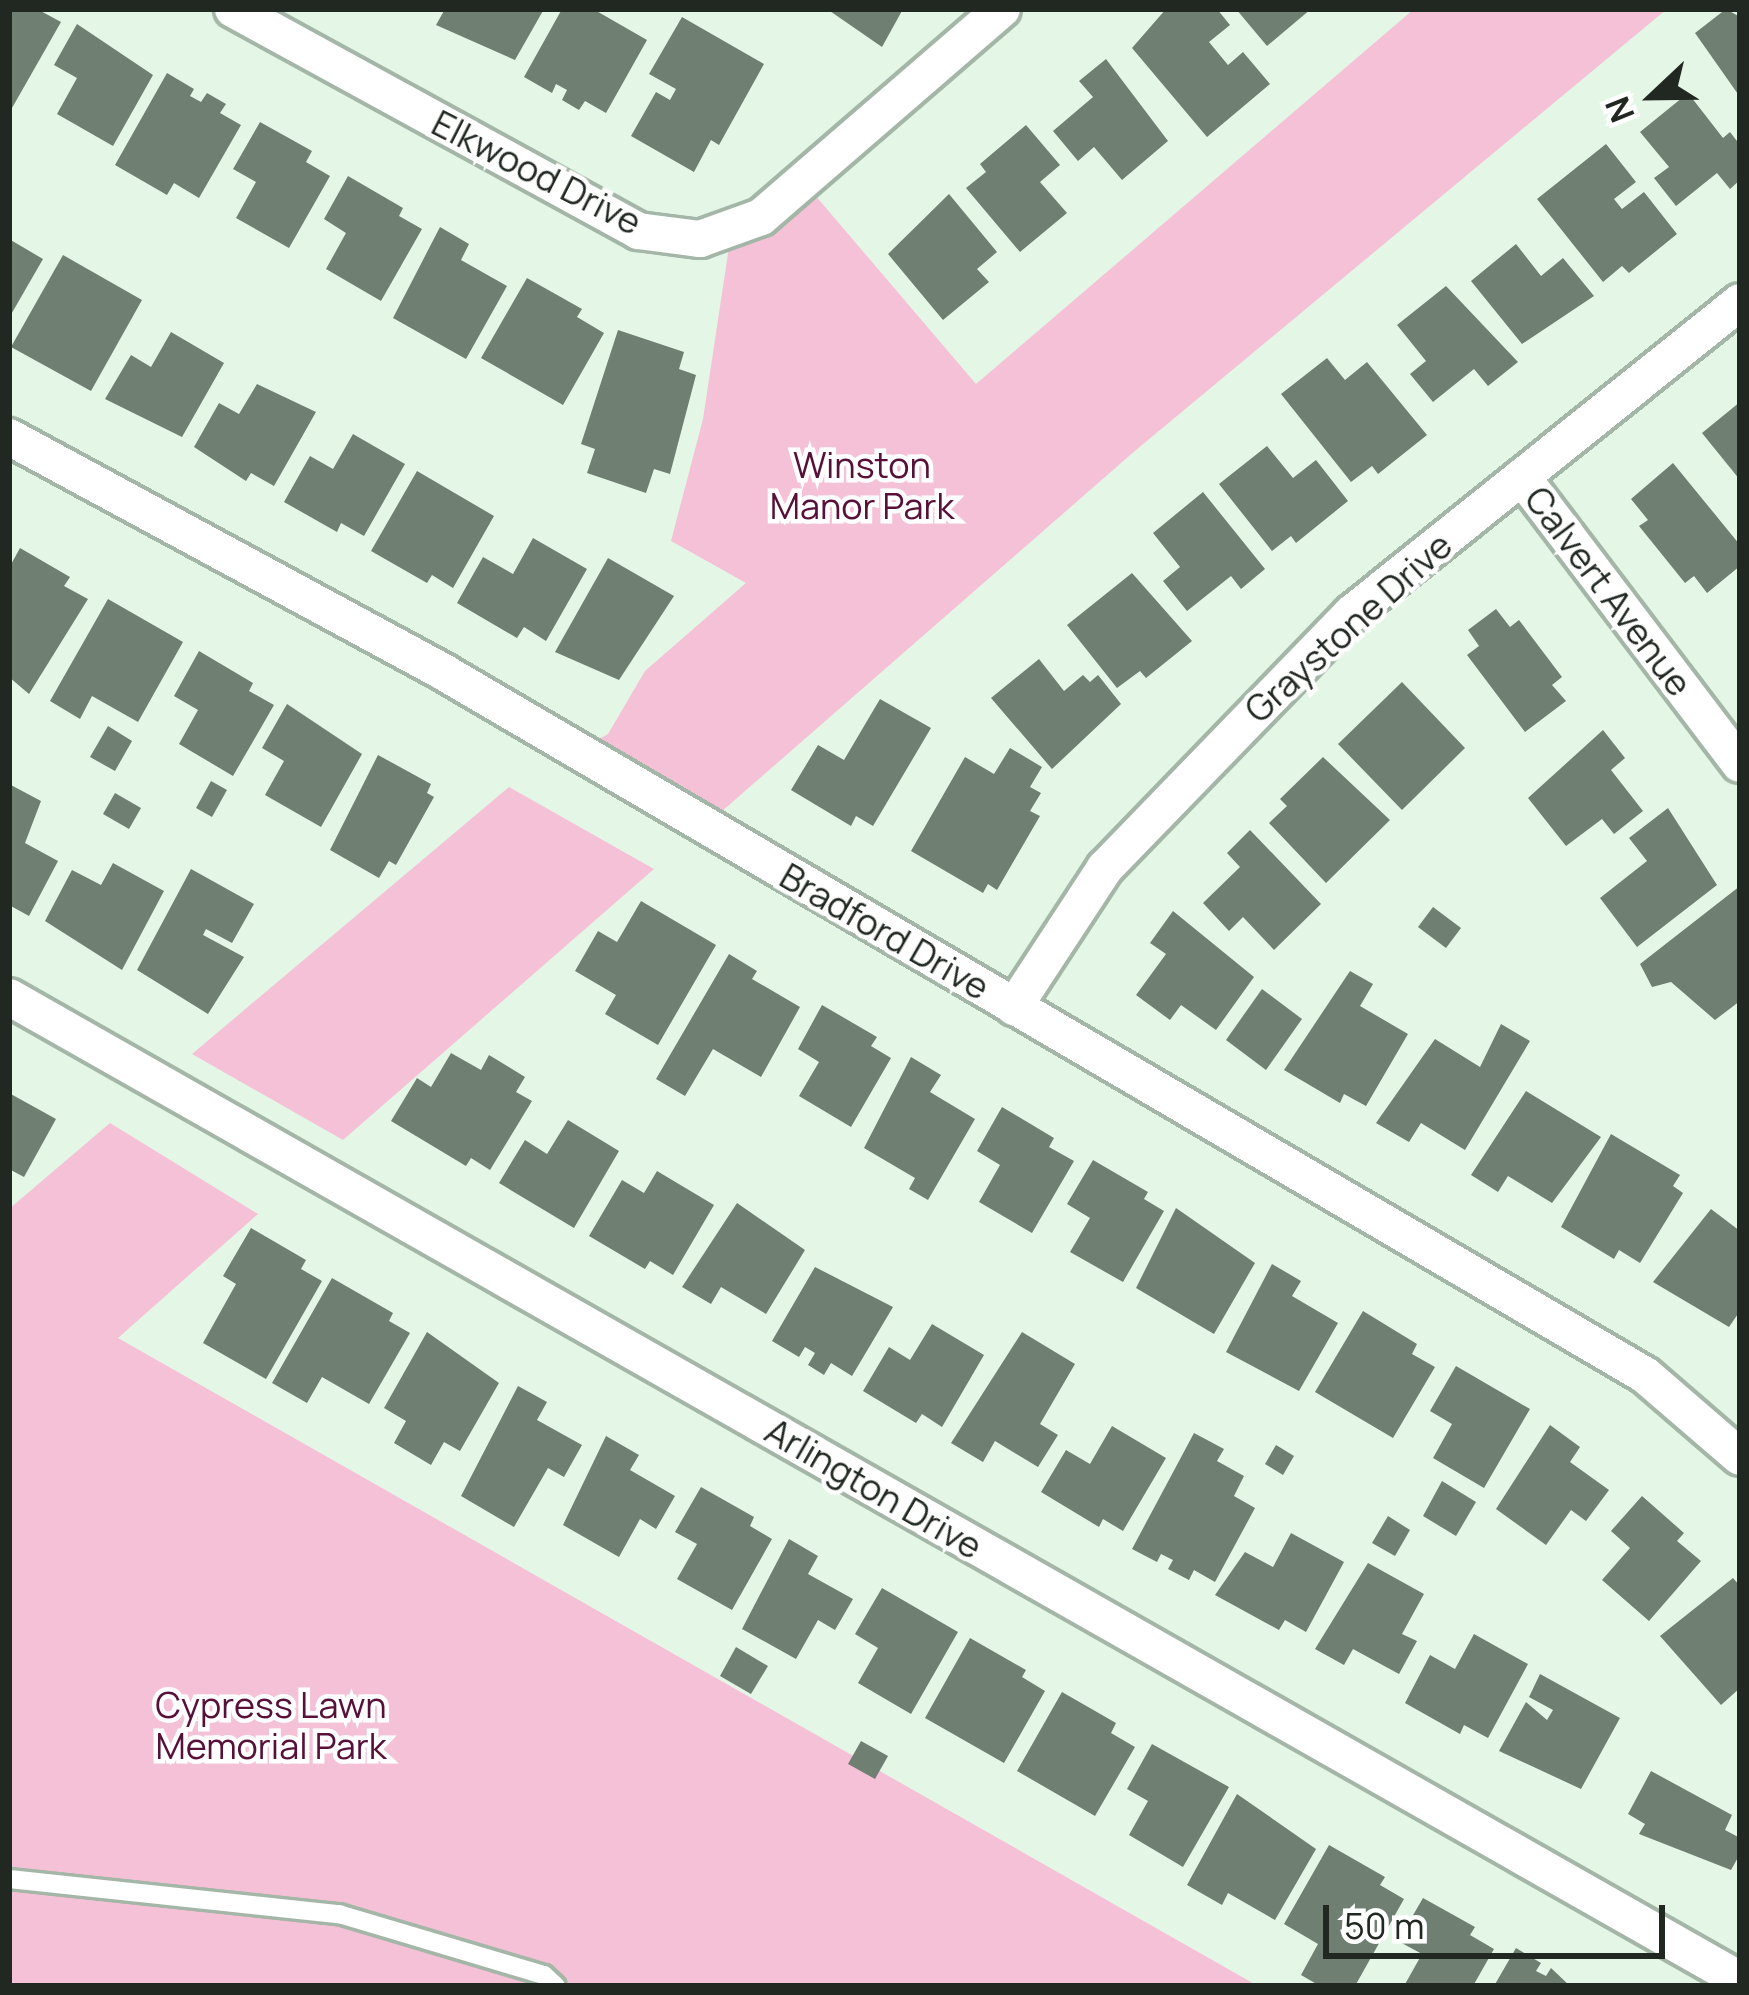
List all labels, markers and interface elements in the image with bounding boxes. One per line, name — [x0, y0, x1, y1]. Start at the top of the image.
north arrow — [1593, 36, 1713, 156]
text: N — [1594, 90, 1644, 129]
street label: Elkwood Drive — [425, 101, 649, 243]
park label: Winston Manor Park — [770, 442, 954, 527]
street label: Calvert Avenue — [1516, 478, 1702, 704]
street label: Graystone Drive — [1236, 523, 1460, 731]
street label: Bradford Drive — [773, 854, 997, 1008]
street label: Arlington Drive — [758, 1409, 990, 1567]
park label: Cypress Lawn Memorial Park — [155, 1682, 387, 1767]
scale bar — [1329, 1881, 1671, 1955]
text: 50 m — [1344, 1901, 1424, 1950]

